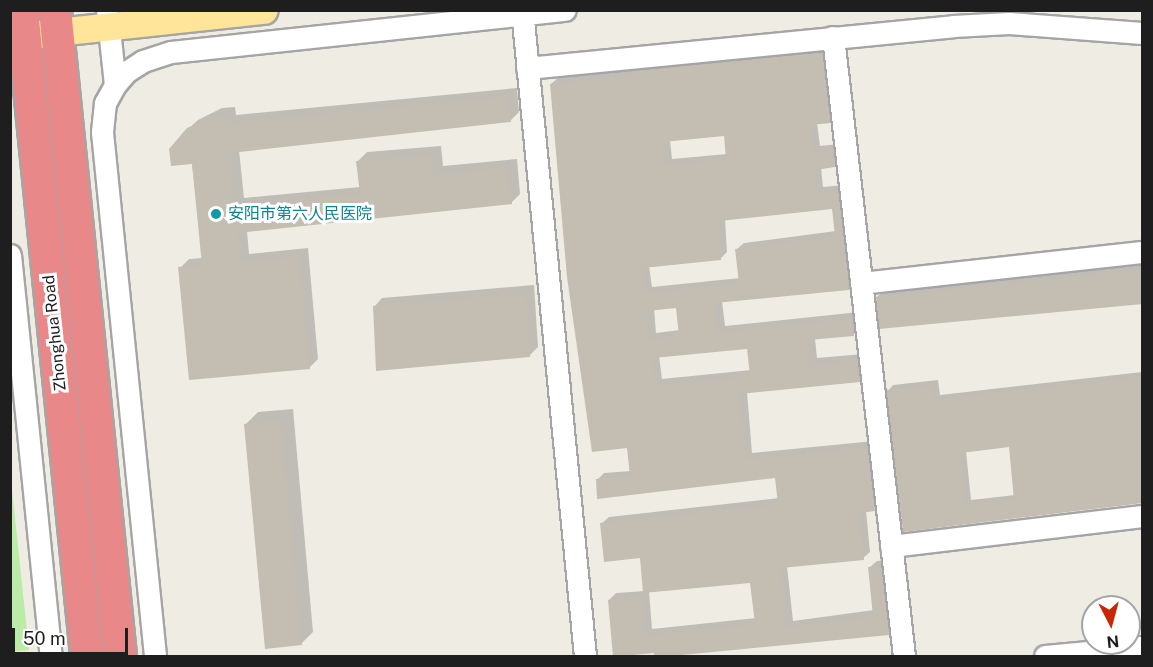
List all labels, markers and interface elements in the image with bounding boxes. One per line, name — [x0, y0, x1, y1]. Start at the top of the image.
place label: 安阳市第六人民医院 — [228, 204, 372, 224]
marker: 安阳市第六人民医院 — [209, 207, 223, 221]
street label: Zhonghua Road — [39, 274, 71, 392]
north arrow — [1081, 595, 1141, 655]
scale bar — [15, 616, 130, 654]
text: 50 m — [23, 628, 66, 649]
text: N — [1106, 631, 1120, 652]

